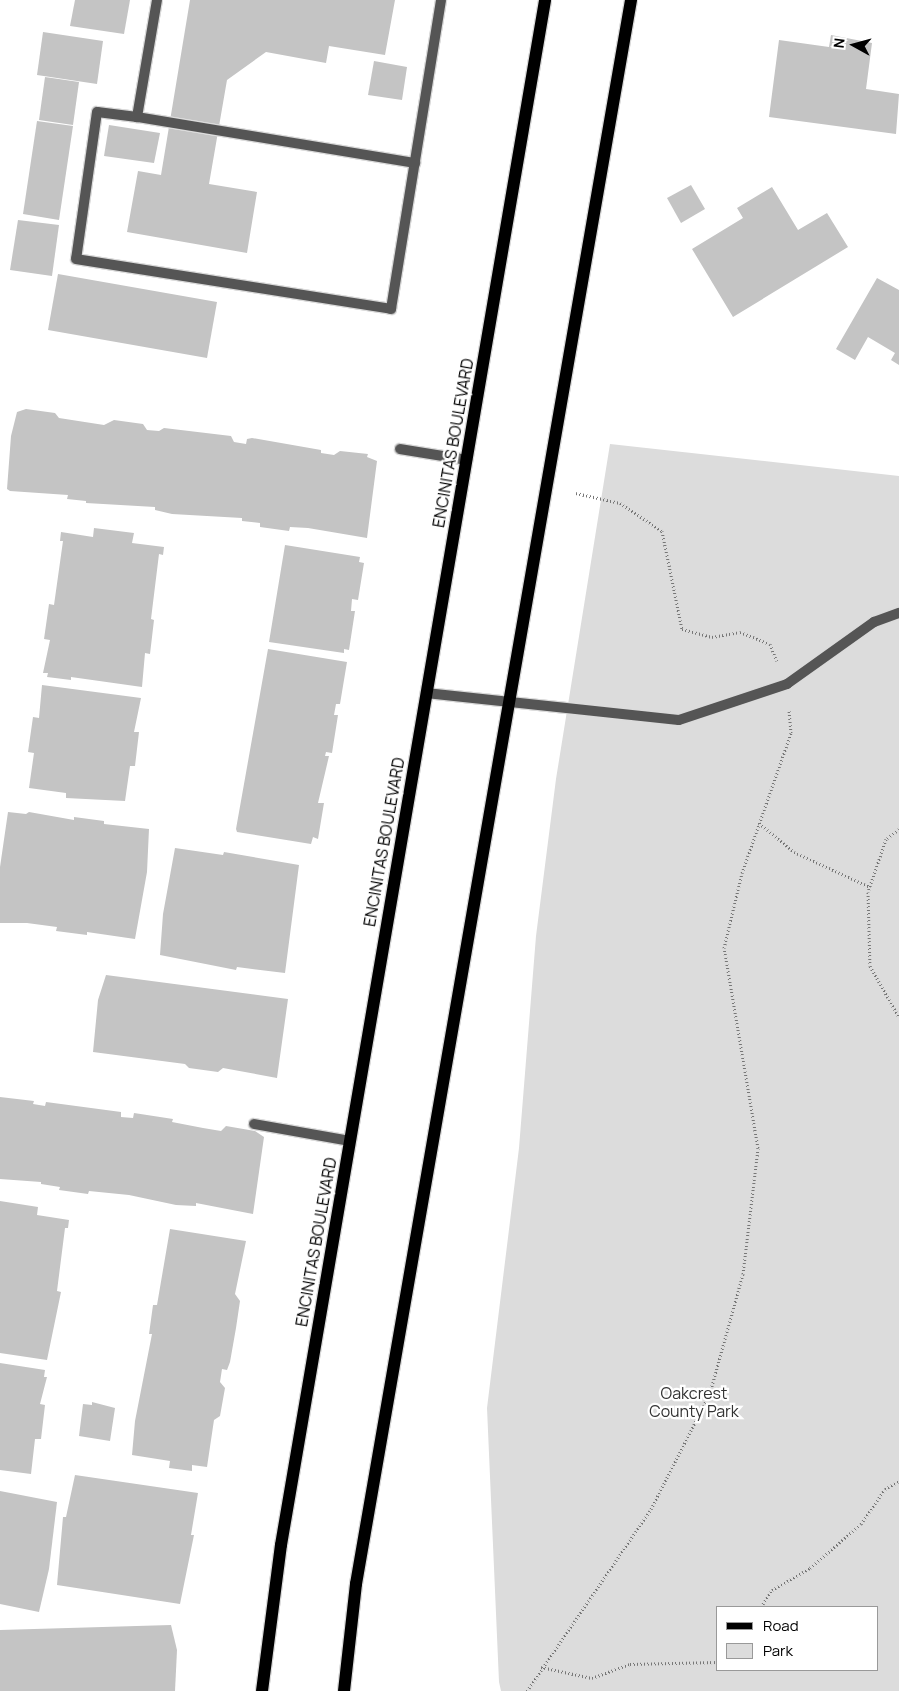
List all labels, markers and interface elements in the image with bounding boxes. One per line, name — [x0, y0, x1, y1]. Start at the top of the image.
north arrow — [829, 20, 879, 70]
text: N — [829, 37, 849, 49]
street label: ENCINITAS BOULEVARD — [429, 357, 477, 529]
street label: ENCINITAS BOULEVARD — [360, 756, 408, 928]
street label: ENCINITAS BOULEVARD — [292, 1156, 340, 1328]
park label: Oakcrest County Park — [649, 1383, 739, 1421]
legend — [716, 1606, 879, 1671]
text: Road — [763, 1615, 799, 1636]
text: Park — [763, 1640, 793, 1661]

